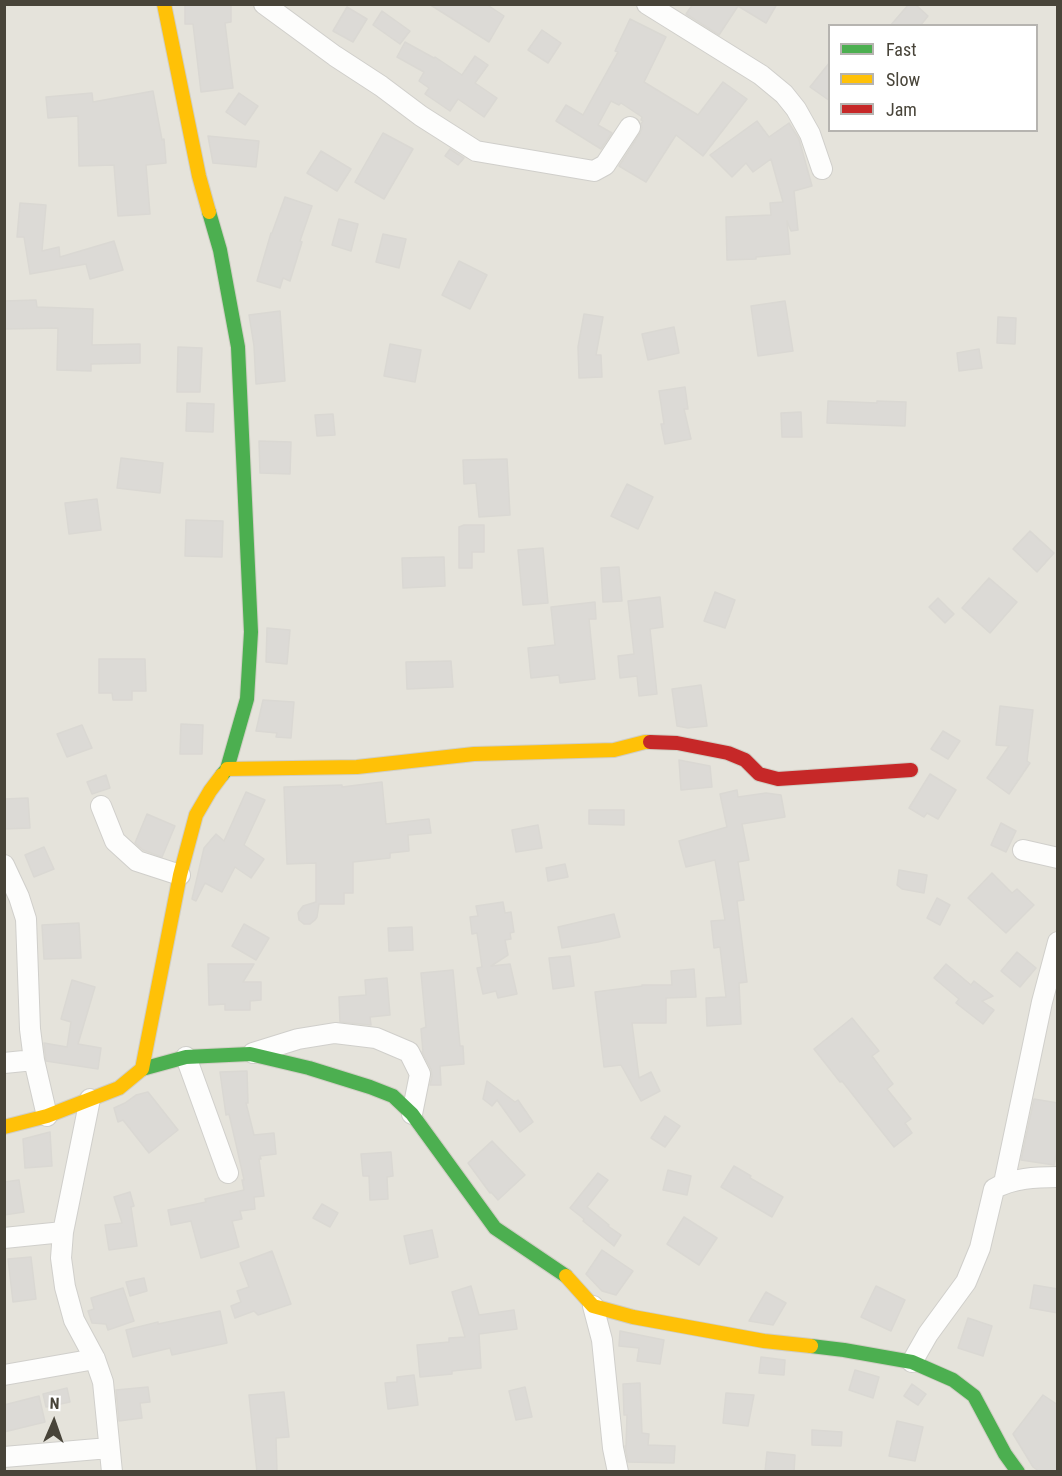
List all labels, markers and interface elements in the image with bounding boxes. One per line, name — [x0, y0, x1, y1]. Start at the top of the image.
legend — [828, 24, 1038, 132]
text: Fast — [886, 39, 917, 60]
text: Slow — [886, 69, 920, 90]
text: Jam — [886, 99, 917, 120]
north arrow — [24, 1392, 84, 1452]
text: N — [49, 1394, 60, 1413]

